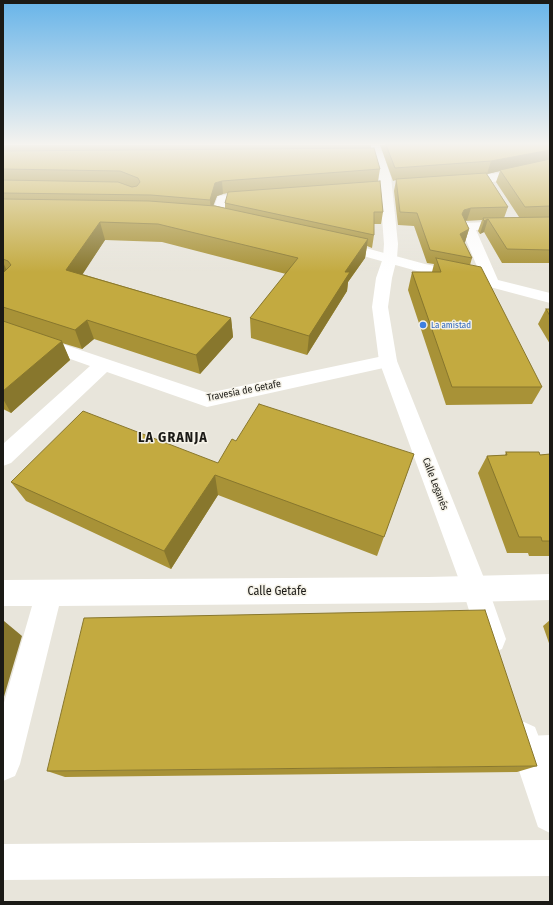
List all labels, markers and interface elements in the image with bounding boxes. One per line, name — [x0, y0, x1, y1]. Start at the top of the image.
marker: La amistad — [418, 320, 428, 330]
place label: La amistad — [431, 320, 471, 330]
street label: Travesía de Getafe — [206, 378, 282, 404]
district label: LA GRANJA — [138, 430, 208, 446]
street label: Calle Leganés — [419, 456, 451, 512]
street label: Calle Getafe — [248, 585, 306, 599]

